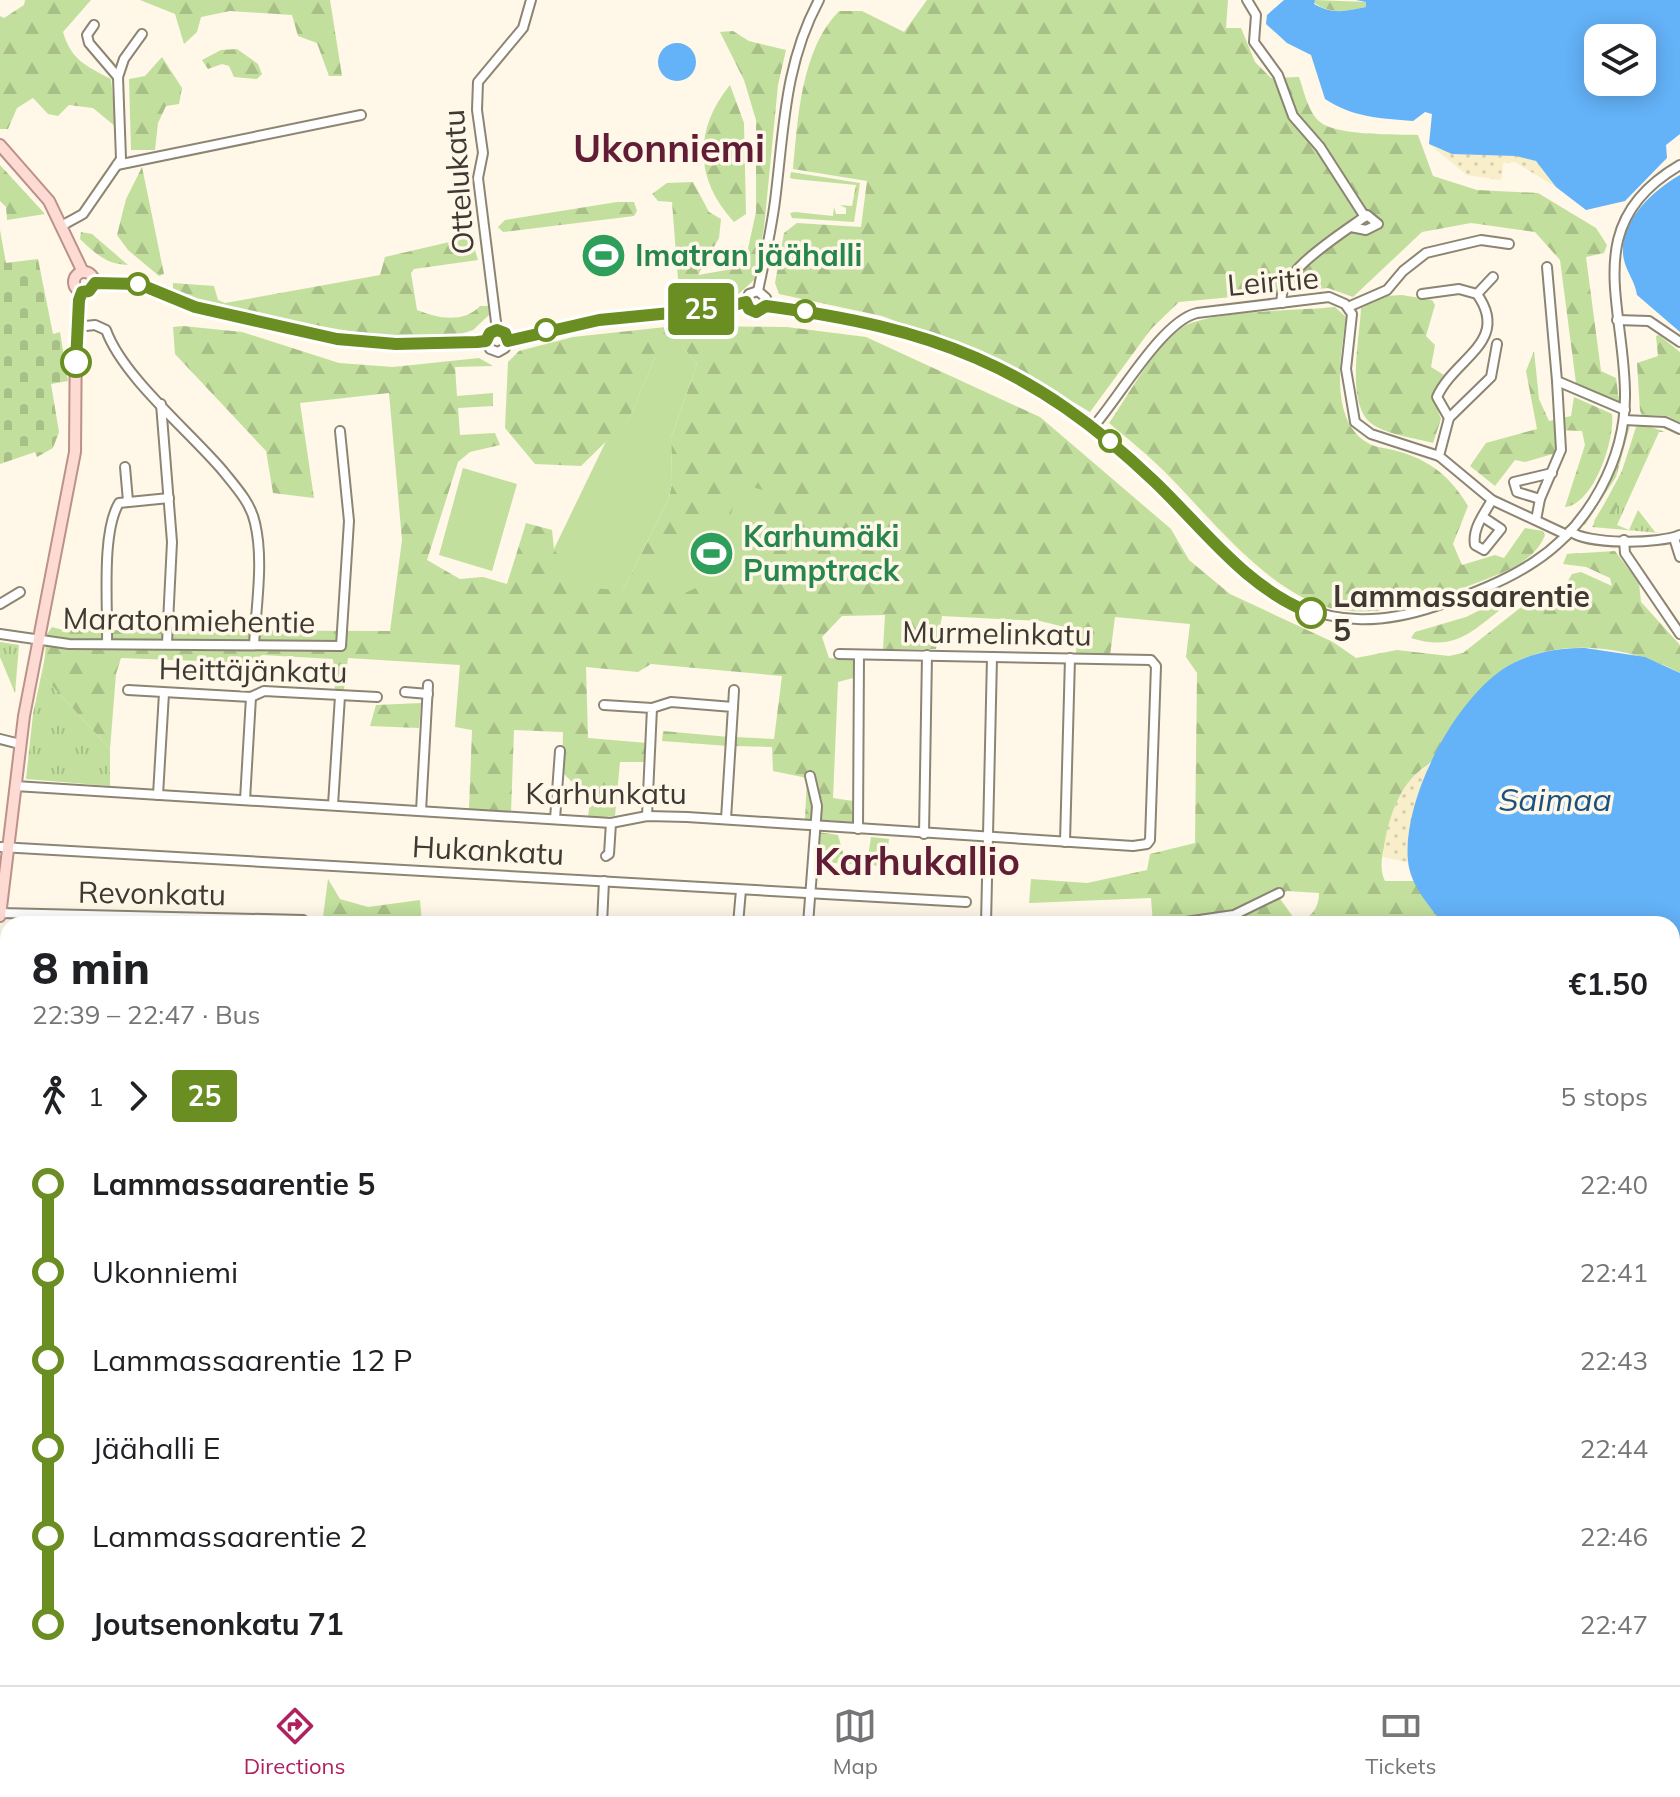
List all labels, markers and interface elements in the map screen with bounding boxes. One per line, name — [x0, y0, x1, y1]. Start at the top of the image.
map controls — [1584, 24, 1656, 96]
button: layers — [1584, 24, 1656, 96]
street label: Ottelukatu — [434, 108, 482, 256]
district label: Ukonniemi — [573, 124, 765, 172]
sports icon: Imatran jäähalli — [580, 231, 628, 279]
place label: Imatran jäähalli — [635, 236, 862, 274]
street label: Leiritie — [1226, 258, 1320, 304]
unlabelled marker — [127, 273, 149, 295]
line badge: 25 — [665, 283, 737, 335]
text: 25 — [684, 291, 718, 326]
unlabelled marker — [794, 300, 816, 322]
unlabelled marker — [535, 319, 557, 341]
unlabelled marker — [61, 347, 91, 377]
unlabelled marker — [1099, 430, 1121, 452]
place label: Karhumäki Pumptrack — [743, 517, 901, 589]
sports icon: Karhumäki Pumptrack — [688, 529, 736, 577]
place label: Lammassaarentie 5 — [1333, 577, 1590, 649]
marker: Lammassaarentie 5 — [1296, 598, 1326, 628]
street label: Maratonmiehentie — [62, 599, 316, 641]
street label: Murmelinkatu — [902, 612, 1092, 654]
street label: Heittäjänkatu — [158, 649, 348, 691]
street label: Karhunkatu — [525, 774, 687, 812]
water label: Saimaa — [1498, 779, 1612, 819]
street label: Hukankatu — [411, 827, 565, 873]
district label: Karhukallio — [814, 837, 1020, 885]
street label: Revonkatu — [78, 873, 226, 913]
text: 8 min — [32, 940, 150, 995]
text: €1.50 — [1569, 965, 1648, 1003]
text: 22:39 – 22:47 · Bus — [32, 998, 261, 1031]
icon: walk — [32, 1074, 76, 1118]
icon: forward — [116, 1074, 160, 1118]
text: 25 — [188, 1078, 221, 1113]
text: 1 — [88, 1080, 104, 1113]
text: 5 stops — [1561, 1080, 1648, 1113]
text: Lammassaarentie 5 — [92, 1165, 375, 1203]
text: 22:40 — [1580, 1168, 1648, 1201]
text: Ukonniemi — [92, 1253, 238, 1291]
text: 22:41 — [1580, 1256, 1648, 1289]
text: Lammassaarentie 12 P — [92, 1341, 413, 1379]
text: 22:43 — [1580, 1344, 1648, 1377]
text: Jäähalli E — [92, 1429, 220, 1467]
text: 22:44 — [1580, 1432, 1648, 1465]
text: Lammassaarentie 2 — [92, 1517, 367, 1555]
text: 22:46 — [1580, 1520, 1648, 1553]
text: Joutsenonkatu 71 — [92, 1605, 344, 1643]
text: 22:47 — [1580, 1608, 1648, 1641]
tab: Directions — [244, 1704, 345, 1780]
tab: Map — [833, 1704, 878, 1780]
tab: Tickets — [1365, 1704, 1436, 1780]

